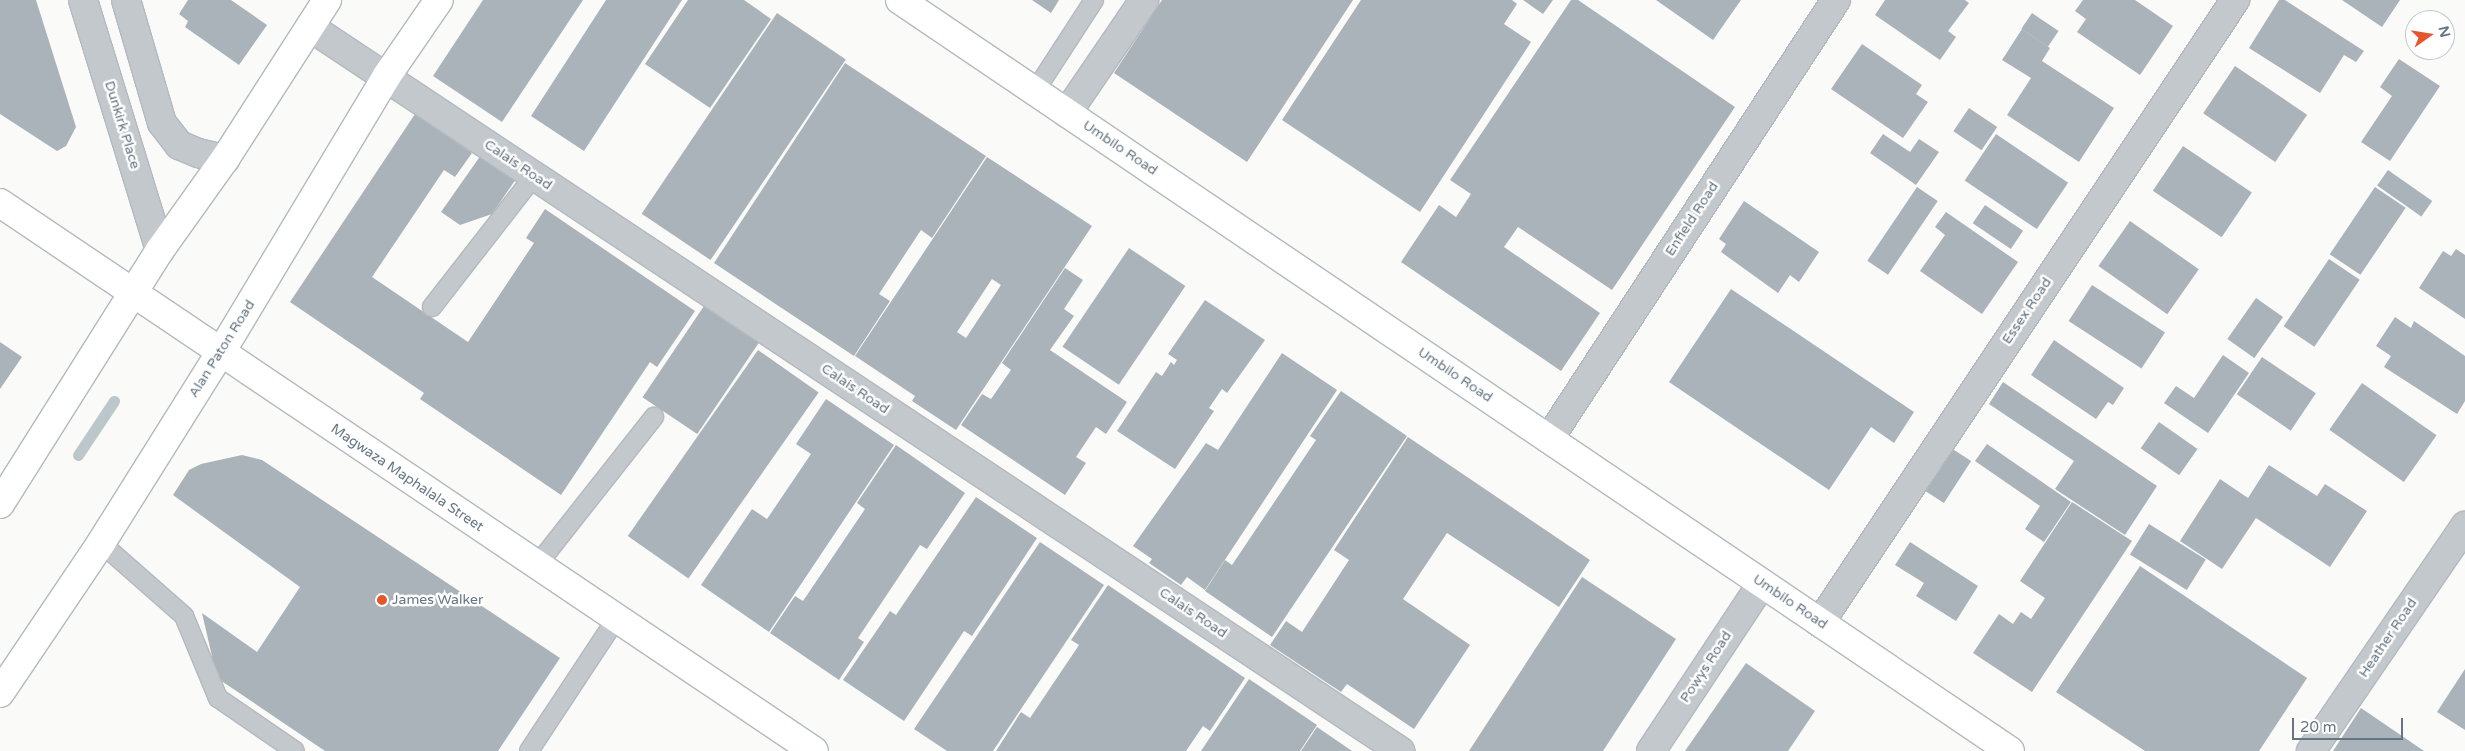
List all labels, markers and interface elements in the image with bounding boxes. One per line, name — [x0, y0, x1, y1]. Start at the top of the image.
north arrow — [2405, 10, 2455, 60]
text: N — [2435, 24, 2454, 39]
street label: Dunkirk Place — [101, 79, 143, 171]
street label: Umbilo Road — [1080, 117, 1160, 179]
street label: Calais Road — [481, 136, 555, 194]
street label: Enfield Road — [1662, 179, 1722, 259]
street label: Essex Road — [1999, 275, 2055, 347]
street label: Alan Paton Road — [185, 297, 259, 401]
street label: Umbilo Road — [1415, 344, 1495, 406]
street label: Calais Road — [818, 360, 892, 418]
street label: Magwaza Maphalala Street — [327, 421, 487, 535]
street label: Umbilo Road — [1750, 571, 1830, 633]
street label: Calais Road — [1156, 584, 1230, 642]
place label: James Walker — [392, 592, 483, 608]
marker: James Walker — [376, 594, 388, 606]
street label: Heather Road — [2355, 595, 2421, 681]
street label: Powys Road — [1677, 628, 1735, 706]
scale bar — [2295, 708, 2406, 740]
text: 20 m — [2300, 718, 2337, 736]

